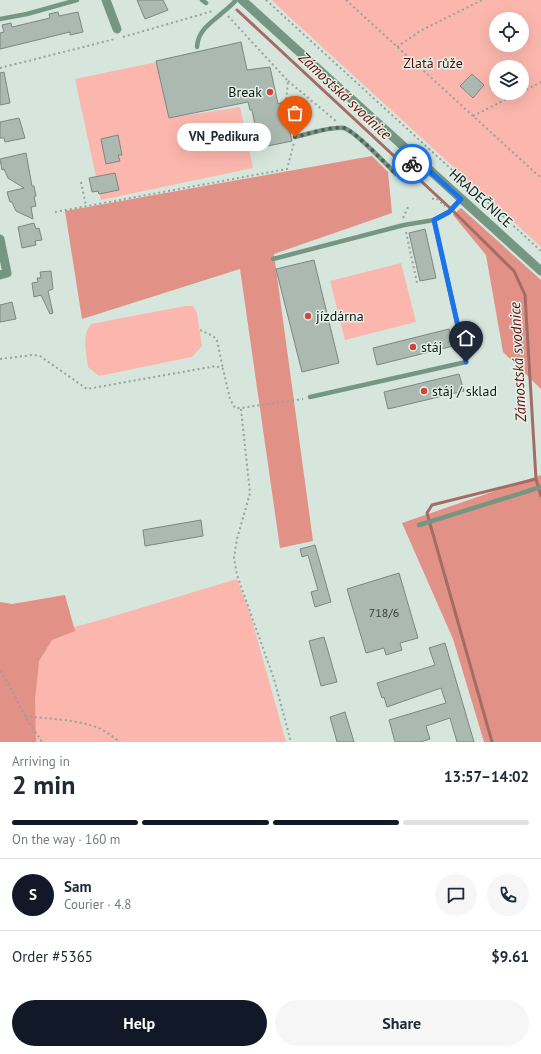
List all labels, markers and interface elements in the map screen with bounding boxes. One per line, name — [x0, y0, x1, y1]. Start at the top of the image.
map controls — [489, 12, 529, 100]
button: locate — [489, 12, 529, 52]
water label: Zámostská svodnice — [294, 47, 396, 144]
park label: Zlatá růže — [403, 54, 463, 72]
button: layers — [489, 60, 529, 100]
place label: Break — [228, 83, 262, 101]
marker: Break — [265, 87, 275, 97]
pin — [278, 96, 312, 137]
icon: bag — [284, 102, 306, 124]
callout: VN_Pedikura — [177, 123, 271, 151]
text: VN_Pedikura — [189, 128, 259, 145]
courier — [392, 144, 432, 184]
icon: bike — [401, 153, 423, 175]
street label: HRADEČNICE — [446, 165, 516, 231]
water label: Zámostská svodnice — [505, 302, 530, 423]
place label: jízdárna — [316, 307, 364, 325]
marker: jízdárna — [303, 311, 313, 321]
pin — [449, 321, 483, 362]
icon: home — [455, 327, 477, 349]
place label: stáj — [421, 338, 442, 356]
marker: stáj — [408, 342, 418, 352]
place label: stáj / sklad — [432, 382, 497, 400]
marker: stáj / sklad — [419, 386, 429, 396]
house number: 718/6 — [369, 605, 399, 620]
text: Arriving in — [12, 753, 70, 770]
text: 13:57–14:02 — [444, 767, 529, 786]
text: 2 min — [12, 768, 75, 801]
text: On the way · 160 m — [12, 831, 120, 848]
button: chat — [435, 874, 477, 916]
button: phone — [487, 874, 529, 916]
text: Sam — [64, 877, 91, 896]
text: S — [29, 885, 37, 904]
text: Courier · 4.8 — [64, 896, 131, 913]
text: Order #5365 — [12, 947, 93, 966]
text: $9.61 — [491, 947, 529, 966]
button: Help — [12, 1000, 267, 1046]
button: Share — [275, 1000, 529, 1046]

